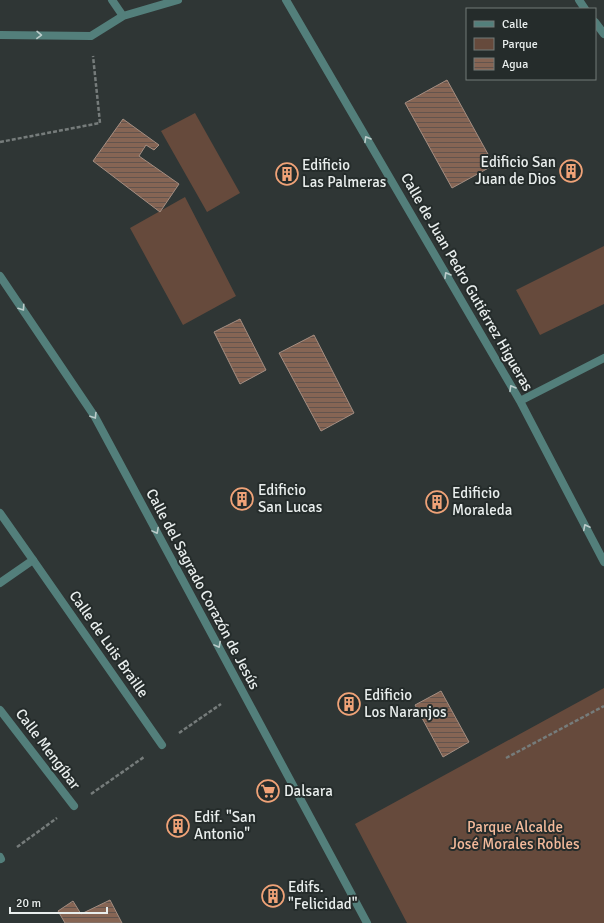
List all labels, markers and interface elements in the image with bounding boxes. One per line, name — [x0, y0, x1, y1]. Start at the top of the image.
legend — [466, 8, 596, 80]
text: Calle — [502, 17, 528, 32]
one-way arrow — [36, 31, 42, 40]
text: Parque — [502, 37, 538, 52]
text: Agua — [502, 57, 528, 72]
one-way arrow — [365, 136, 372, 143]
place label: Edificio San Juan de Dios — [475, 153, 556, 188]
place label: Edificio Las Palmeras — [302, 156, 387, 191]
building icon: Edificio San Juan de Dios — [558, 158, 584, 184]
building icon: Edificio Las Palmeras — [274, 161, 300, 187]
street label: Calle de Juan Pedro Gutiérrez Higueras — [397, 170, 537, 395]
one-way arrow — [444, 272, 451, 279]
one-way arrow — [18, 304, 25, 311]
one-way arrow — [510, 385, 517, 392]
one-way arrow — [90, 412, 97, 419]
place label: Edificio San Lucas — [258, 481, 323, 516]
place label: Edificio Moraleda — [452, 484, 512, 519]
street label: Calle del Sagrado Corazón de Jesús — [142, 486, 264, 693]
building icon: Edificio San Lucas — [229, 486, 255, 512]
building icon: Edificio Moraleda — [424, 489, 450, 515]
one-way arrow — [583, 524, 591, 532]
one-way arrow — [152, 526, 159, 534]
street label: Calle de Luis Braille — [65, 587, 153, 701]
one-way arrow — [213, 641, 221, 648]
place label: Edificio Los Naranjos — [364, 686, 447, 721]
building icon: Edificio Los Naranjos — [336, 691, 362, 717]
street label: Calle Mengíbar — [12, 705, 85, 793]
supermarket icon: Dalsara — [255, 778, 281, 804]
place label: Dalsara — [284, 782, 333, 800]
place label: Edif. "San Antonio" — [194, 808, 256, 843]
building icon: Edif. "San Antonio" — [165, 813, 191, 839]
park label: Parque Alcalde José Morales Robles — [450, 818, 580, 853]
place label: Edifs. "Felicidad" — [288, 878, 358, 913]
building icon: Edifs. "Felicidad" — [260, 883, 286, 909]
scale bar — [10, 889, 107, 915]
text: 20 m — [16, 896, 41, 911]

